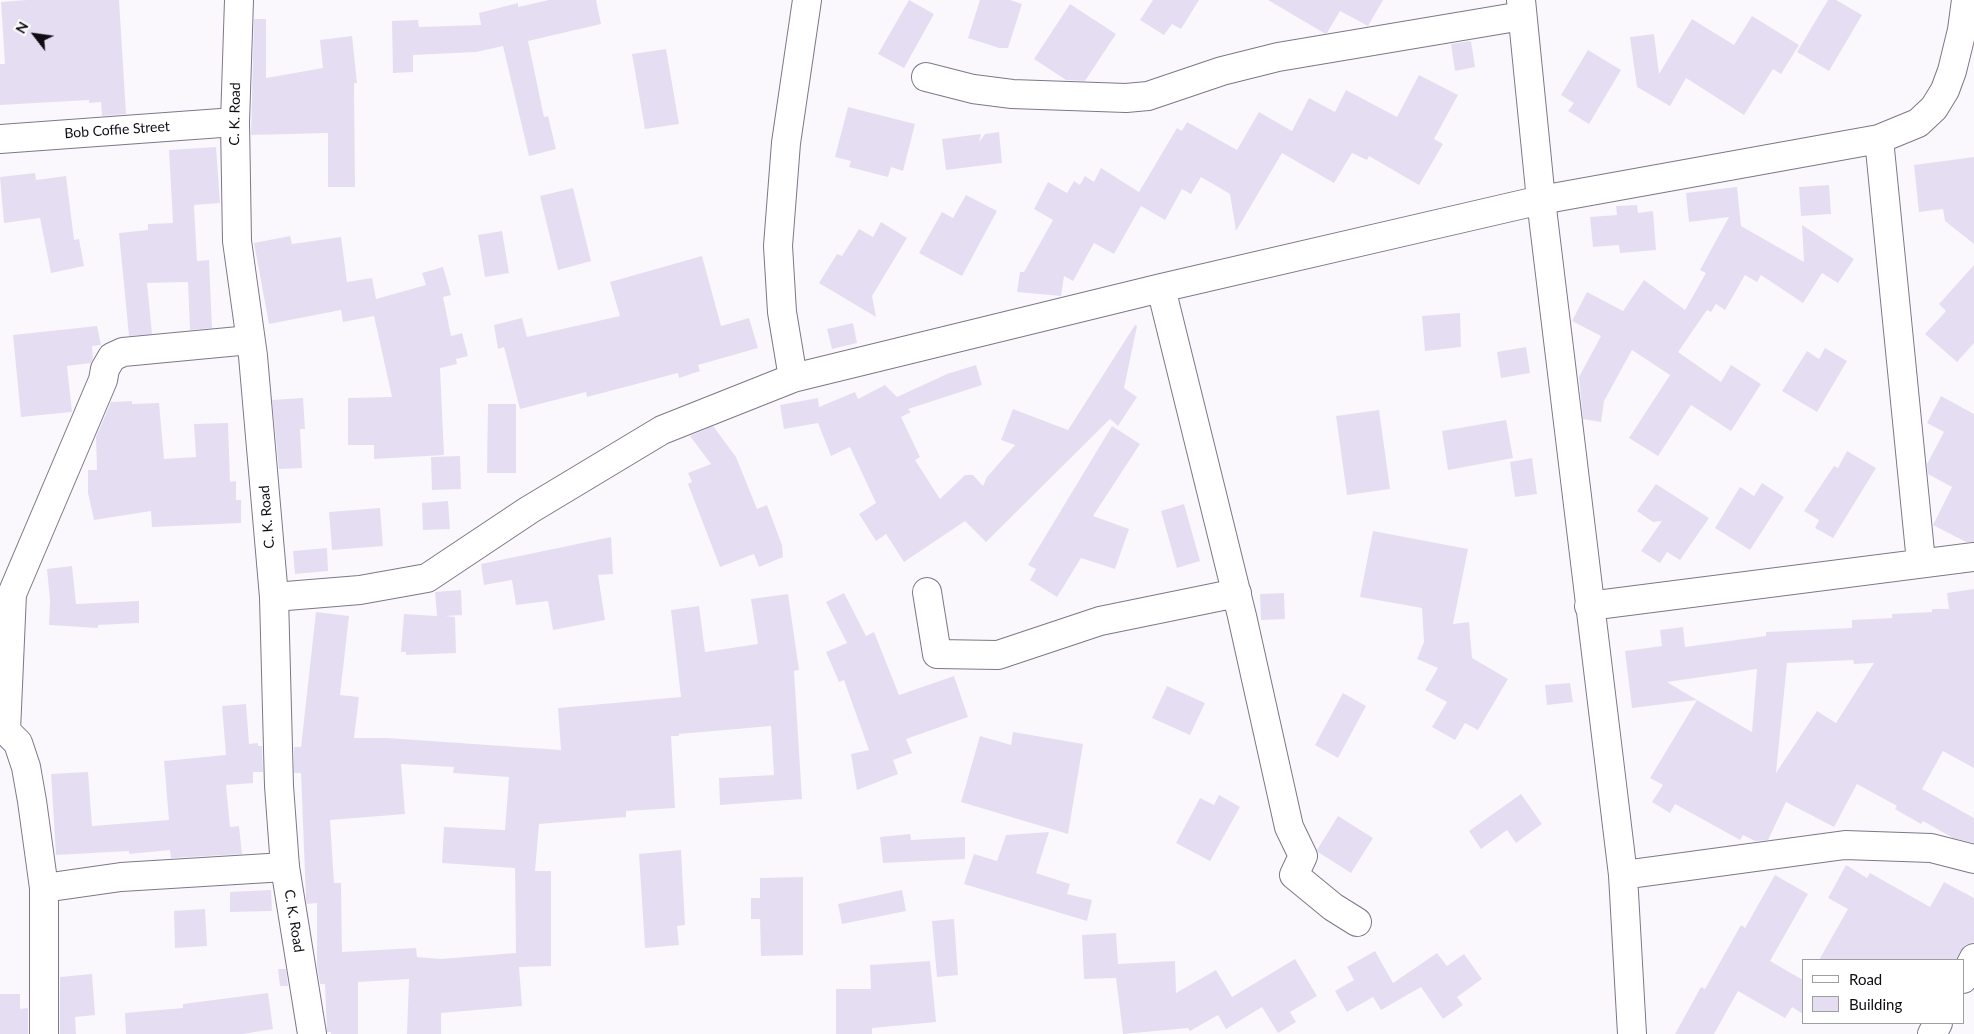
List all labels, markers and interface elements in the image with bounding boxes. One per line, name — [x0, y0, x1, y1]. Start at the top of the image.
north arrow — [10, 10, 60, 60]
text: N — [12, 18, 32, 36]
street label: C. K. Road — [226, 82, 244, 146]
street label: Bob Coffie Street — [64, 118, 170, 142]
street label: C. K. Road — [256, 485, 278, 549]
street label: C. K. Road — [281, 888, 307, 954]
legend — [1802, 959, 1964, 1024]
text: Road — [1849, 970, 1882, 988]
text: Building — [1849, 995, 1902, 1013]

